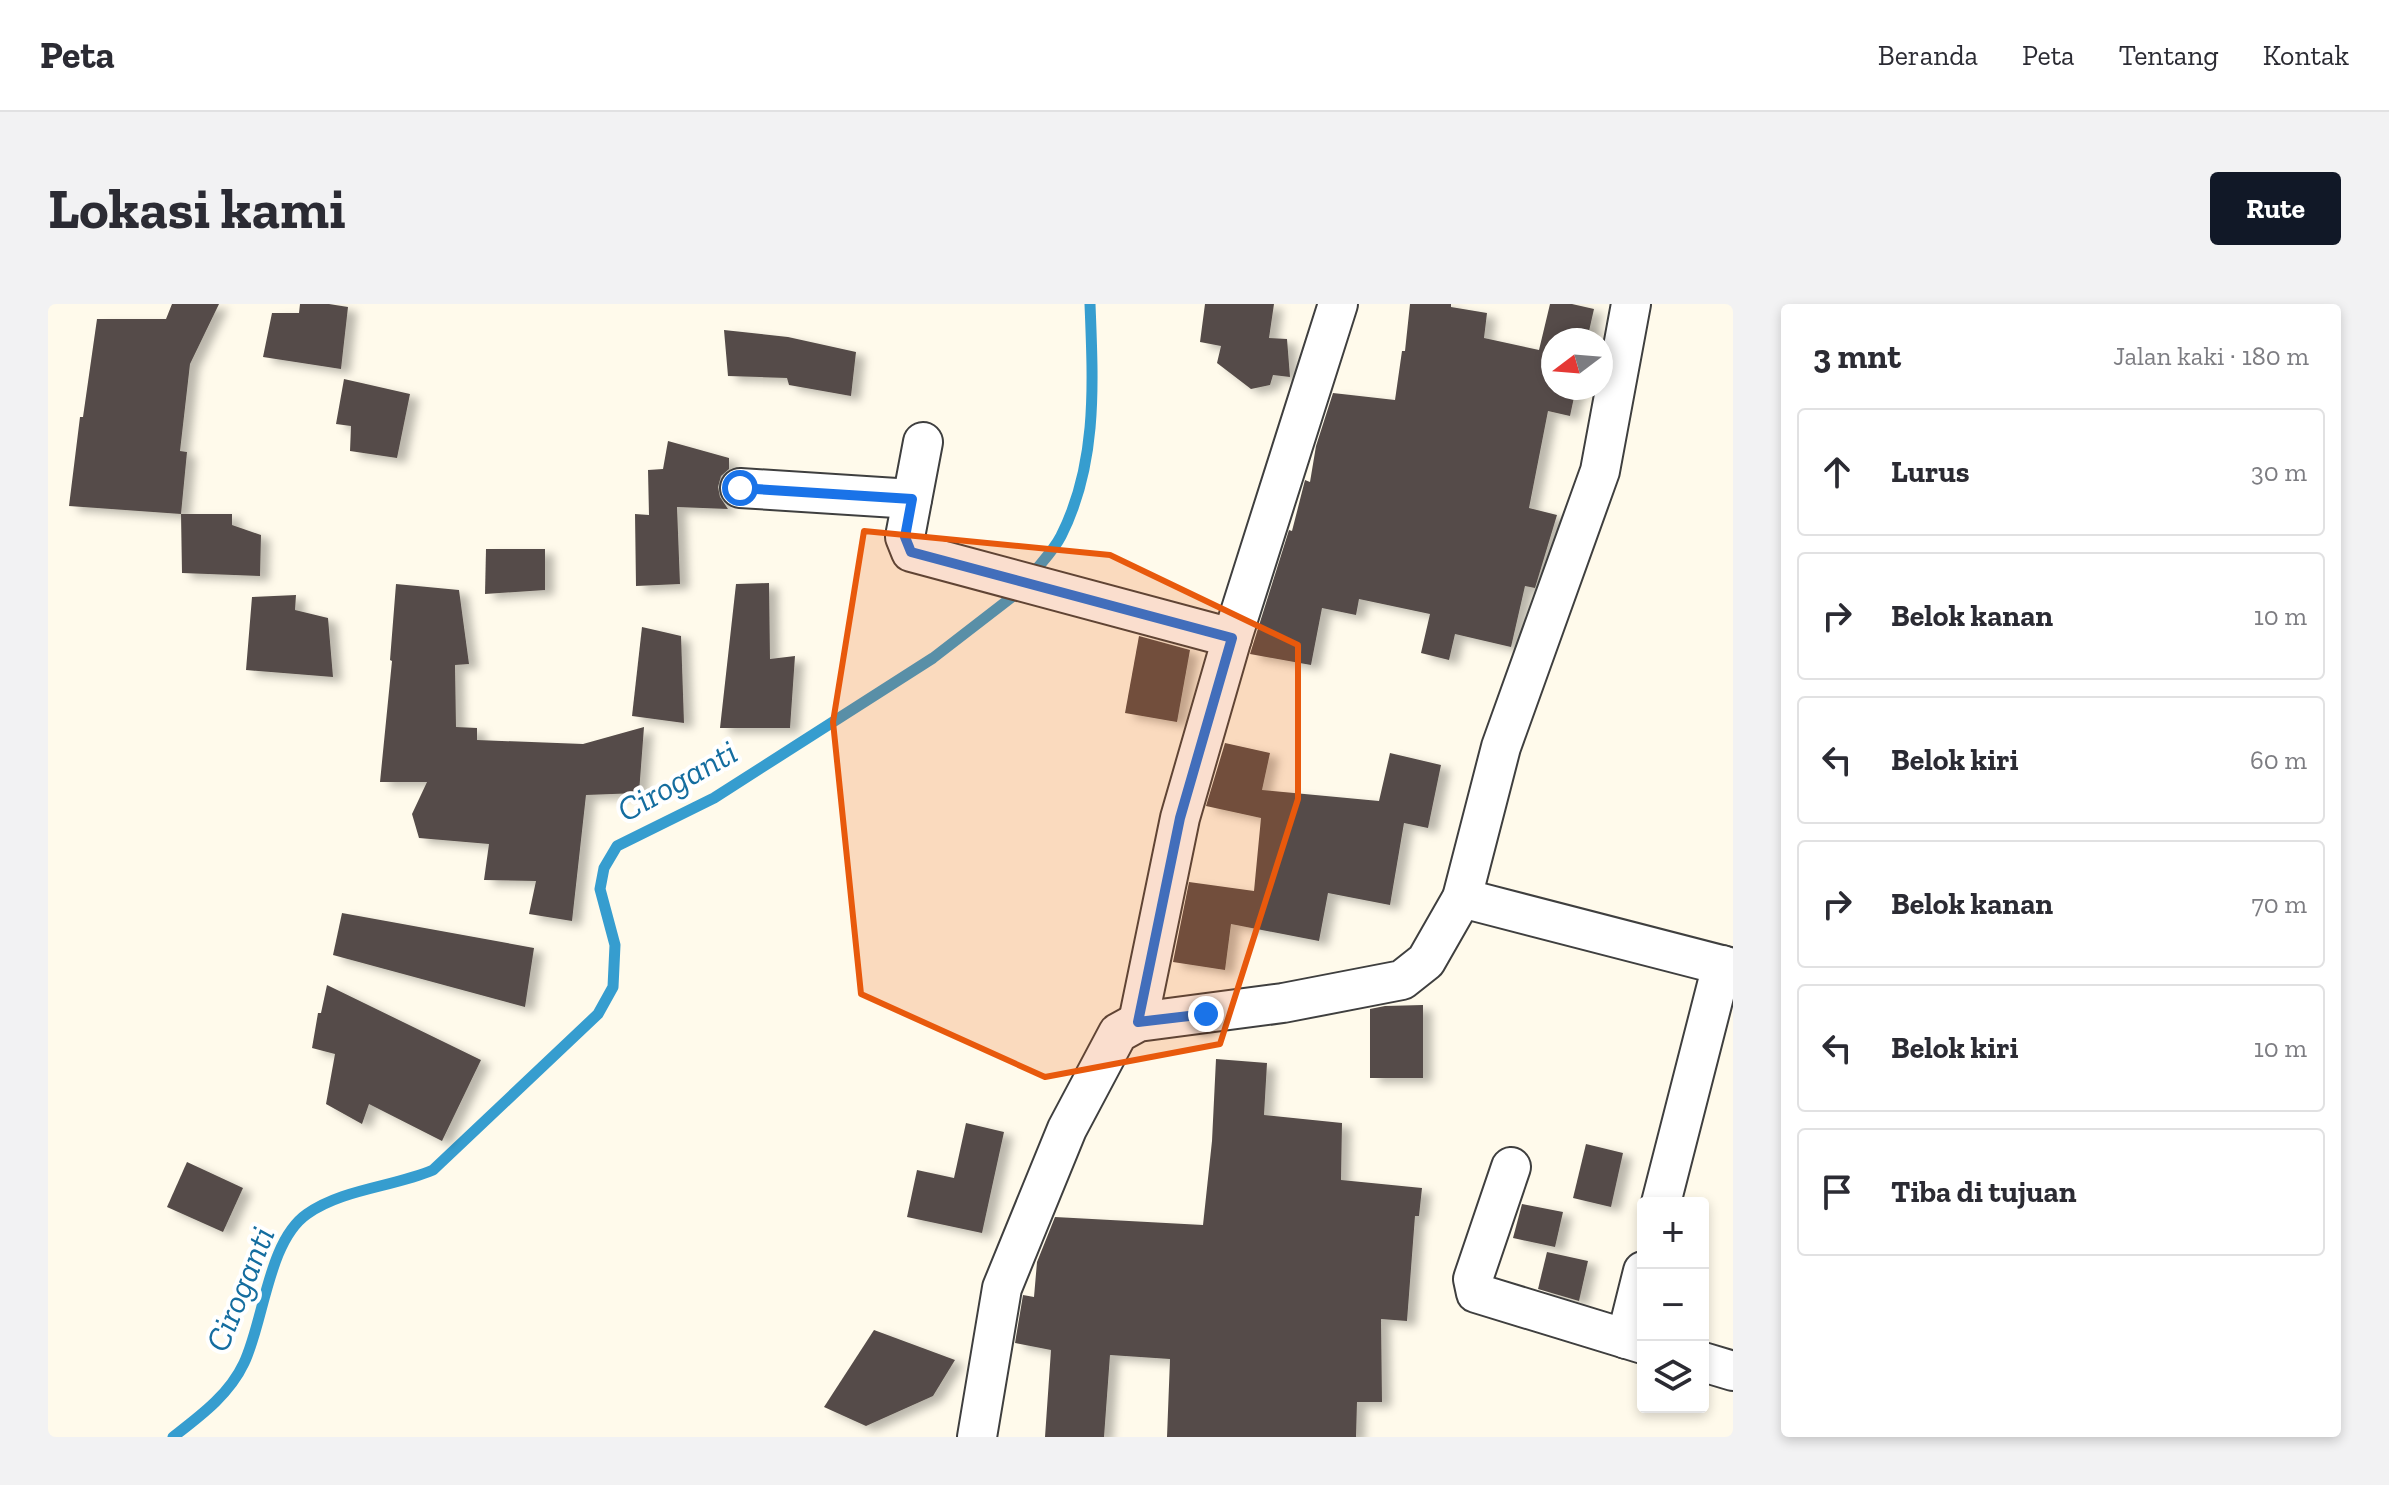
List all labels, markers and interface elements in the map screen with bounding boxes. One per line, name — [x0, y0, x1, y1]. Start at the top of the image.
text: Peta — [40, 32, 115, 78]
text: Beranda — [1878, 39, 1978, 72]
text: Peta — [2022, 39, 2075, 72]
text: Tentang — [2119, 39, 2219, 72]
text: Kontak — [2263, 39, 2349, 72]
button: Rute — [2210, 172, 2341, 245]
text: Lokasi kami — [48, 175, 346, 242]
north arrow — [1541, 328, 1613, 400]
text: 3 mnt — [1813, 336, 1901, 377]
text: Jalan kaki · 180 m — [2113, 340, 2309, 372]
icon: ahead — [1815, 450, 1859, 494]
text: Lurus — [1891, 454, 1970, 490]
text: 30 m — [2251, 456, 2307, 488]
route start — [722, 470, 758, 506]
icon: right — [1815, 594, 1859, 638]
text: Belok kanan — [1891, 598, 2053, 634]
text: 10 m — [2254, 600, 2307, 632]
water label: Ciroganti — [610, 731, 744, 831]
icon: left — [1815, 738, 1859, 782]
text: Belok kiri — [1891, 742, 2018, 778]
text: 60 m — [2250, 744, 2307, 776]
icon: right — [1815, 882, 1859, 926]
text: Belok kanan — [1891, 886, 2053, 922]
text: 70 m — [2251, 888, 2307, 920]
route end — [1188, 996, 1224, 1032]
icon: left — [1815, 1026, 1859, 1070]
text: Belok kiri — [1891, 1030, 2018, 1066]
text: 10 m — [2254, 1032, 2307, 1064]
icon: arrive — [1815, 1170, 1859, 1214]
text: Tiba di tujuan — [1891, 1174, 2076, 1210]
map controls — [1637, 1197, 1709, 1413]
button: + — [1637, 1197, 1709, 1269]
water label: Ciroganti — [197, 1221, 283, 1357]
button: − — [1637, 1269, 1709, 1341]
button: layers — [1637, 1341, 1709, 1413]

